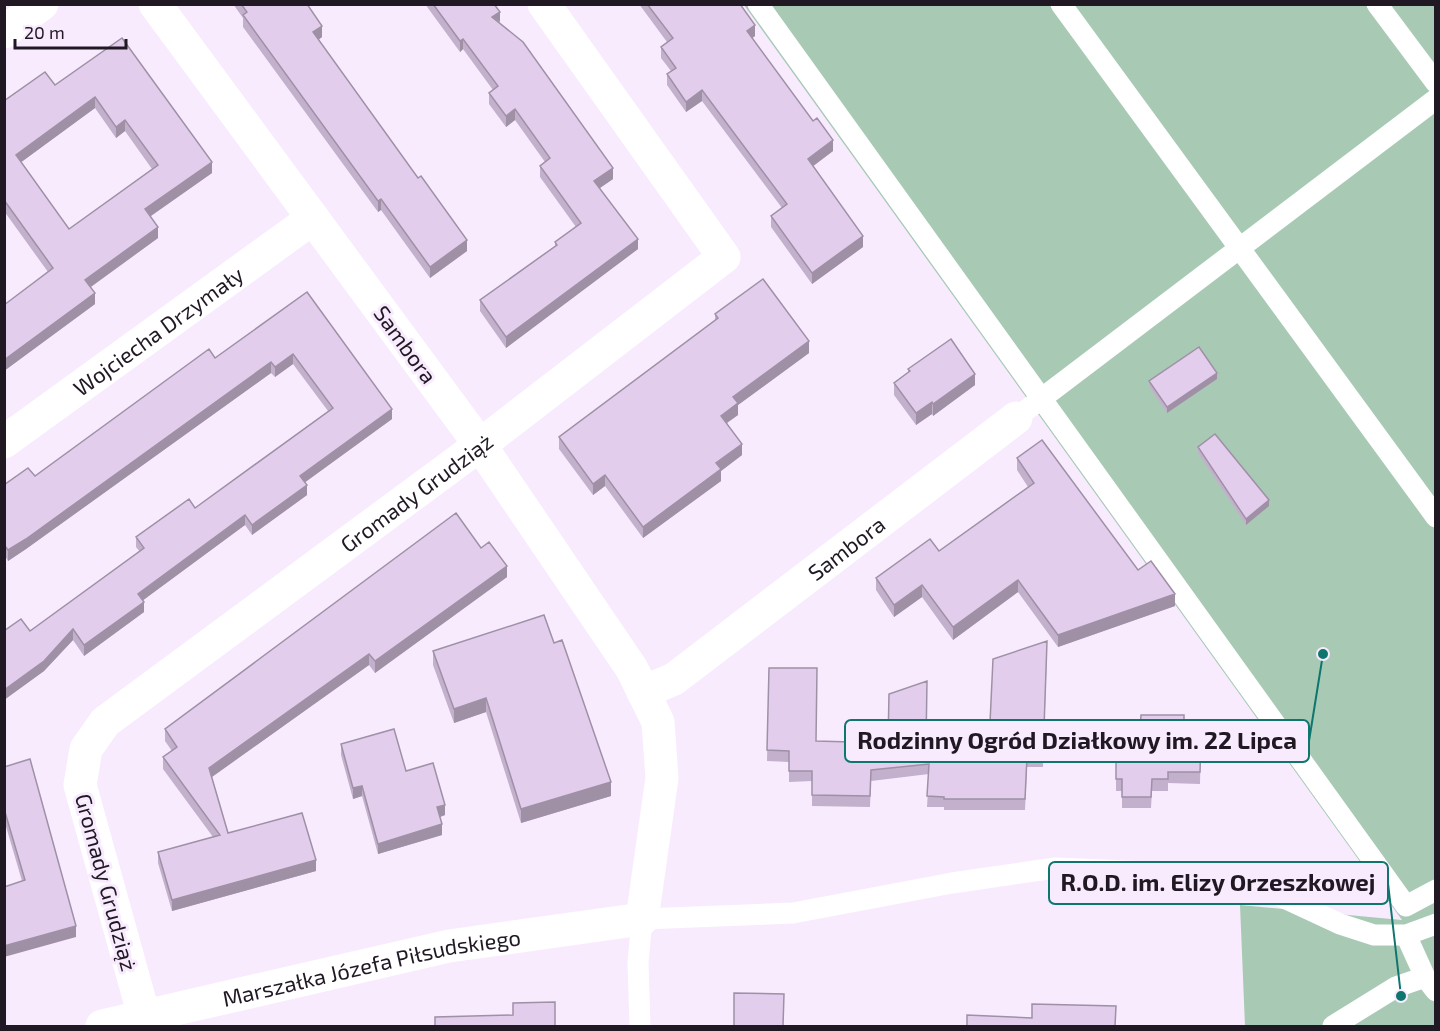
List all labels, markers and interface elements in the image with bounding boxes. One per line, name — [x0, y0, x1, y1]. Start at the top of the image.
scale bar — [15, 12, 126, 50]
text: 20 m — [24, 21, 65, 43]
street label: Wojciecha Drzymały — [68, 260, 248, 401]
street label: Sambora — [369, 300, 443, 388]
street label: Gromady Grudziąż — [335, 427, 497, 557]
street label: Sambora — [802, 510, 890, 585]
callout: Rodzinny Ogród Działkowy im. 22 Lipca — [845, 720, 1309, 762]
text: Rodzinny Ogród Działkowy im. 22 Lipca — [857, 725, 1297, 754]
street label: Gromady Grudziąż — [71, 790, 143, 974]
callout: R.O.D. im. Elizy Orzeszkowej — [1049, 862, 1388, 904]
text: R.O.D. im. Elizy Orzeszkowej — [1061, 867, 1375, 896]
street label: Marszałka Józefa Piłsudskiego — [220, 923, 522, 1011]

